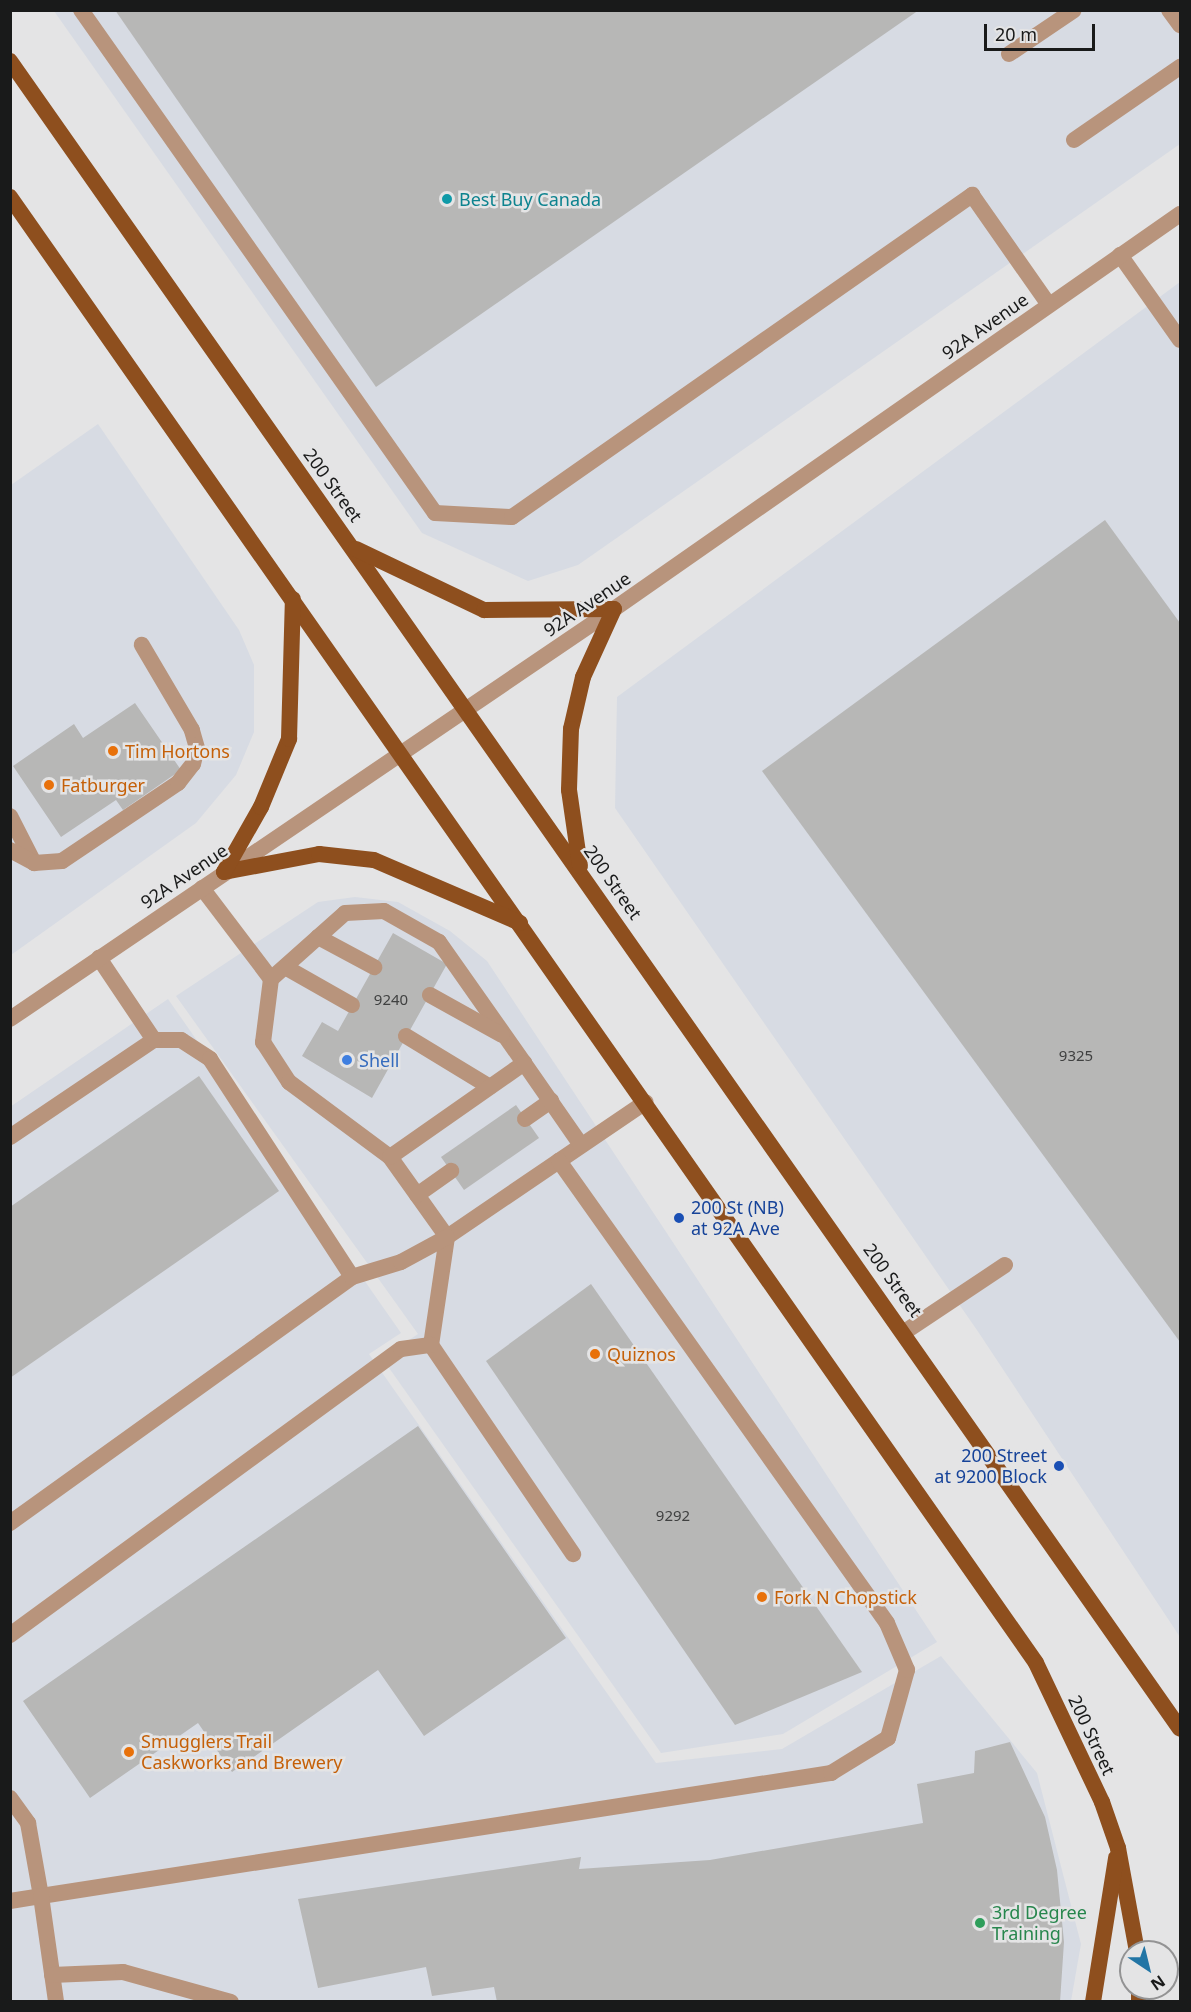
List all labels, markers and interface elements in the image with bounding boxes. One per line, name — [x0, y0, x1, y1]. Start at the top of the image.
scale bar — [987, 12, 1098, 50]
text: 20 m — [995, 22, 1037, 46]
place label: Best Buy Canada — [459, 188, 601, 210]
marker: Best Buy Canada — [440, 192, 454, 206]
street label: 92A Avenue — [938, 288, 1032, 364]
street label: 200 Street — [299, 444, 367, 526]
street label: 92A Avenue — [540, 567, 634, 641]
place label: Tim Hortons — [125, 740, 230, 762]
marker: Tim Hortons — [106, 744, 120, 758]
place label: Fatburger — [61, 774, 145, 796]
marker: Fatburger — [42, 778, 56, 792]
street label: 92A Avenue — [137, 839, 231, 913]
street label: 200 Street — [580, 841, 646, 923]
house number: 9240 — [374, 991, 408, 1009]
house number: 9325 — [1059, 1047, 1093, 1065]
place label: Shell — [359, 1049, 399, 1071]
marker: Shell — [340, 1053, 354, 1067]
place label: 200 St (NB) at 92A Ave — [691, 1197, 784, 1240]
marker: 200 St (NB) at 92A Ave — [672, 1211, 686, 1225]
street label: 200 Street — [859, 1239, 927, 1321]
place label: Quiznos — [607, 1343, 676, 1365]
marker: Quiznos — [588, 1347, 602, 1361]
place label: 200 Street at 9200 Block — [934, 1445, 1047, 1488]
marker: 200 Street at 9200 Block — [1052, 1459, 1066, 1473]
house number: 9292 — [656, 1507, 690, 1525]
place label: Fork N Chopstick — [774, 1586, 917, 1608]
marker: Fork N Chopstick — [755, 1590, 769, 1604]
street label: 200 Street — [1064, 1692, 1120, 1778]
place label: Smugglers Trail Caskworks and Brewery — [141, 1731, 343, 1774]
marker: Smugglers Trail Caskworks and Brewery — [122, 1745, 136, 1759]
place label: 3rd Degree Training — [992, 1902, 1087, 1944]
marker: 3rd Degree Training — [973, 1916, 987, 1930]
north arrow — [1119, 1940, 1179, 2000]
text: N — [1147, 1970, 1170, 1996]

